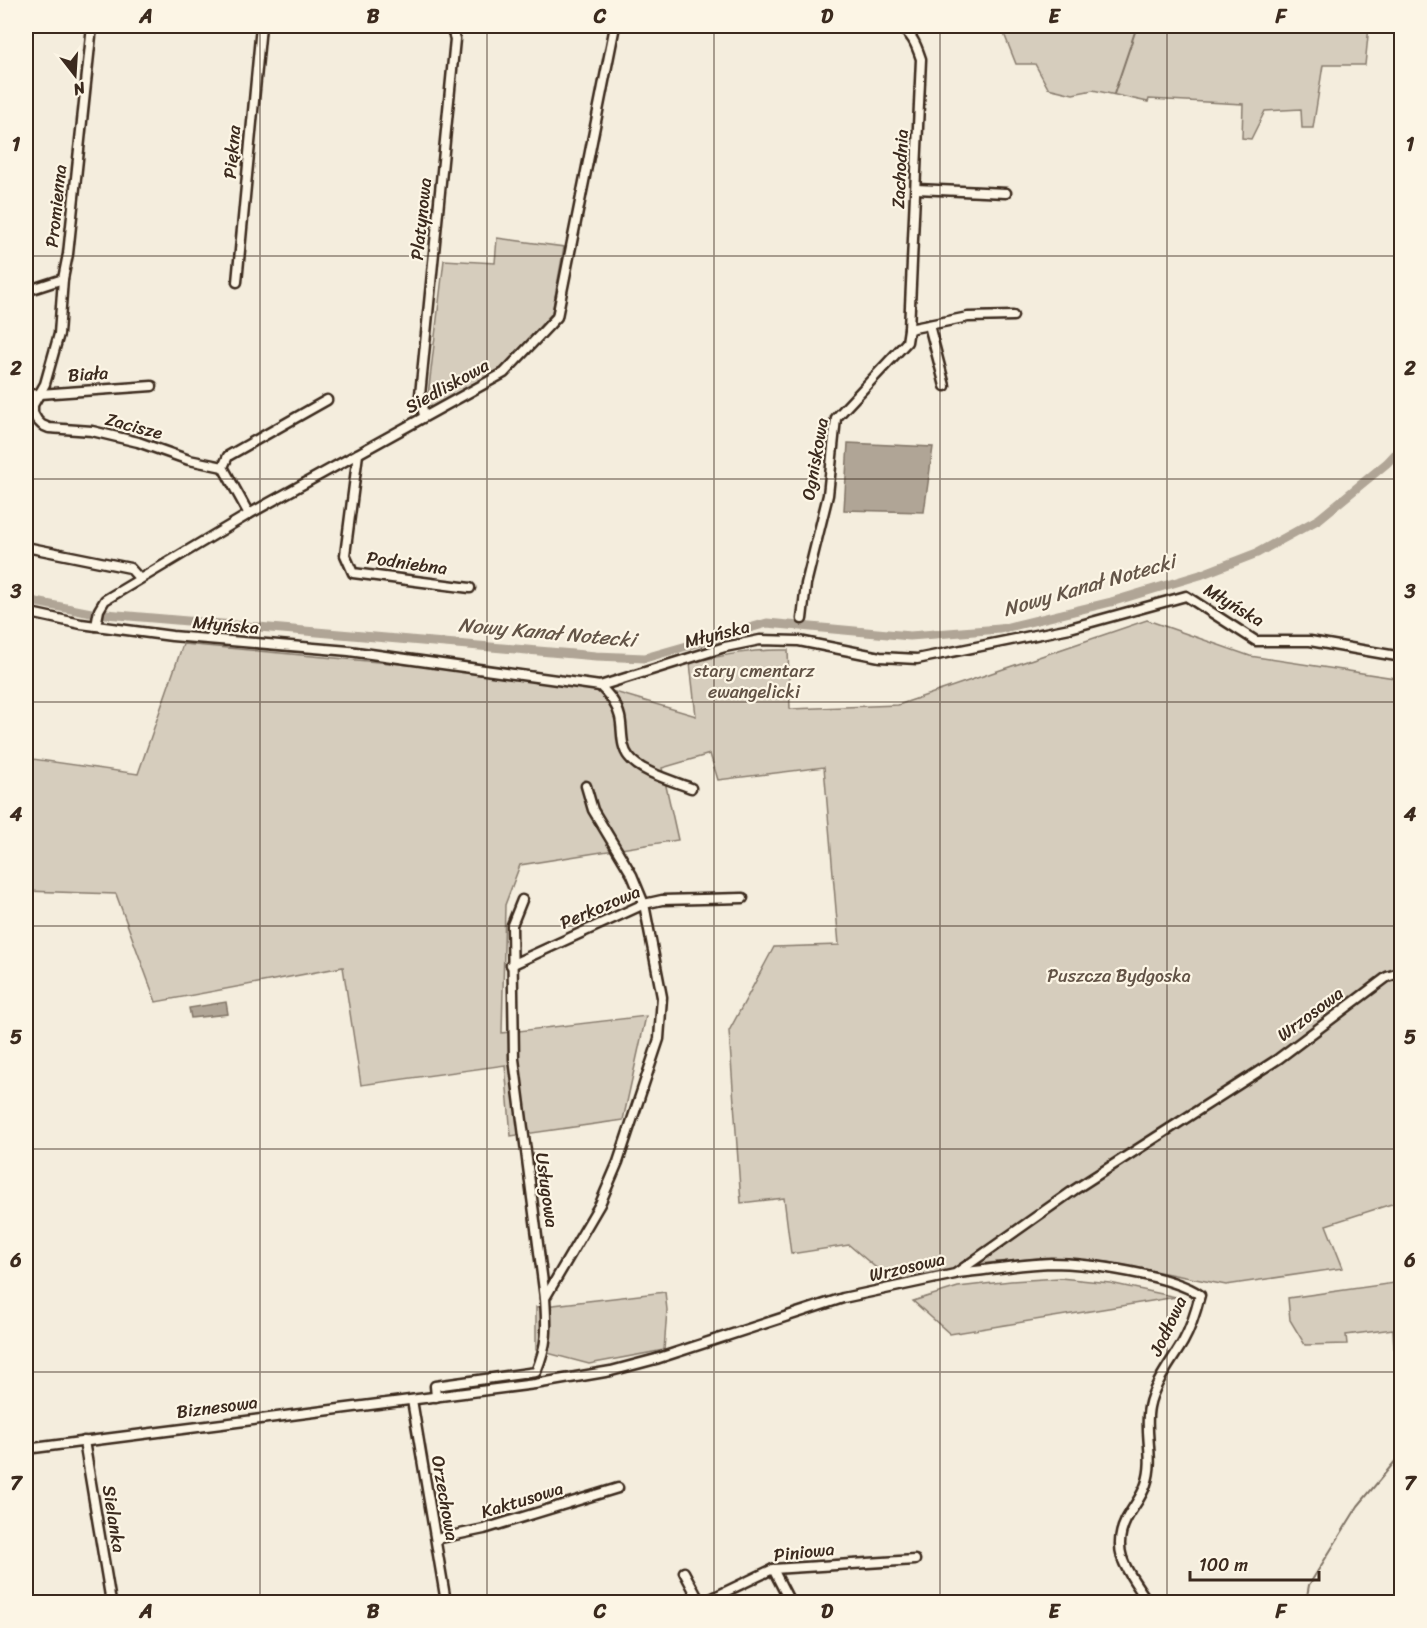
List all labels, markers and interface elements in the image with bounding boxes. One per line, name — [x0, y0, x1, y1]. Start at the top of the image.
text: A — [138, 0, 153, 34]
text: B — [367, 0, 380, 34]
text: C — [593, 0, 607, 34]
text: D — [821, 0, 834, 34]
text: E — [1048, 0, 1061, 34]
text: F — [1275, 0, 1288, 34]
north arrow — [45, 45, 105, 105]
text: N — [69, 73, 90, 105]
street label: Piękna — [214, 123, 250, 180]
text: 1 — [12, 127, 21, 162]
text: 1 — [1406, 127, 1415, 162]
street label: Zachodnia — [882, 128, 918, 210]
street label: Promienna — [36, 163, 76, 249]
street label: Platynowa — [401, 176, 441, 262]
street label: Siedliskowa — [399, 349, 496, 422]
text: 2 — [9, 351, 22, 386]
text: 2 — [1403, 351, 1416, 386]
street label: Biała — [67, 357, 109, 391]
street label: Zacisze — [102, 403, 167, 449]
street label: Ogniskowa — [792, 415, 838, 503]
street label: Podniebna — [365, 542, 449, 584]
water label: Nowy Kanał Notecki — [999, 543, 1183, 627]
text: 3 — [10, 574, 22, 609]
street label: Młyńska — [1197, 574, 1271, 636]
text: 3 — [1404, 574, 1416, 609]
street label: Młyńska — [191, 606, 261, 644]
water label: Nowy Kanał Notecki — [457, 607, 640, 658]
street label: Młyńska — [681, 610, 753, 658]
park label: stary cmentarz ewangelicki — [692, 655, 815, 708]
text: 4 — [9, 797, 23, 832]
text: 4 — [1403, 797, 1417, 832]
street label: Perkozowa — [555, 876, 645, 938]
park label: Puszcza Bydgoska — [1047, 960, 1191, 992]
street label: Wrzosowa — [1270, 978, 1350, 1050]
text: 5 — [10, 1020, 22, 1055]
text: 5 — [1404, 1020, 1416, 1055]
street label: Usługowa — [526, 1150, 568, 1230]
text: 6 — [9, 1243, 22, 1278]
street label: Wrzosowa — [866, 1243, 948, 1291]
text: 6 — [1403, 1243, 1416, 1278]
street label: Jodłowa — [1140, 1290, 1196, 1362]
street label: Biznesowa — [175, 1386, 259, 1428]
street label: Orzechowa — [422, 1453, 468, 1543]
text: 7 — [10, 1466, 23, 1501]
text: 7 — [1404, 1466, 1417, 1501]
street label: Kaktusowa — [477, 1472, 567, 1528]
street label: Sielanka — [93, 1483, 135, 1555]
street label: Piniowa — [772, 1533, 836, 1571]
scale bar — [1190, 1544, 1319, 1582]
text: 100 m — [1199, 1549, 1248, 1581]
text: A — [138, 1594, 153, 1628]
text: B — [367, 1594, 380, 1628]
text: C — [593, 1594, 607, 1628]
text: D — [821, 1594, 834, 1628]
text: E — [1048, 1594, 1061, 1628]
text: F — [1275, 1594, 1288, 1628]

